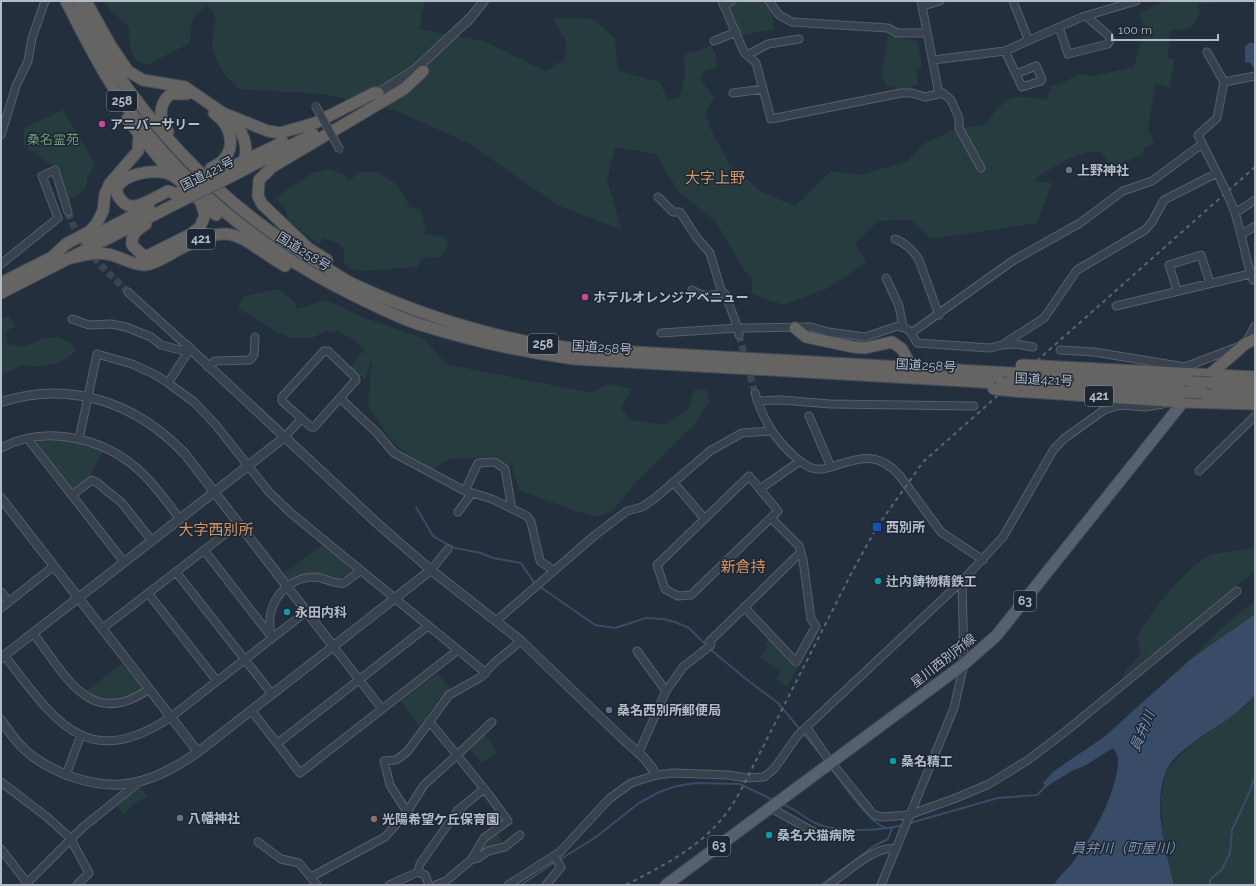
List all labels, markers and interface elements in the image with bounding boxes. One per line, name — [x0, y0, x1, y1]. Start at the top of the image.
scale bar — [1112, 16, 1218, 42]
text: 100 m — [1118, 23, 1152, 37]
road number: 258 — [107, 91, 137, 111]
place label: アニバーサリー — [110, 117, 200, 132]
marker: アニバーサリー — [97, 119, 107, 129]
park label: 桑名霊苑 — [27, 132, 79, 147]
street label: 国道421号 — [178, 153, 237, 193]
place label: 上野神社 — [1077, 163, 1129, 178]
marker: 上野神社 — [1064, 165, 1074, 175]
district label: 大字上野 — [685, 169, 745, 187]
road number: 421 — [187, 229, 215, 249]
street label: 国道258号 — [274, 229, 333, 274]
place label: ホテルオレンジアベニュー — [593, 290, 749, 305]
marker: ホテルオレンジアベニュー — [580, 292, 590, 302]
road number: 258 — [528, 334, 558, 354]
street label: 国道258号 — [571, 338, 633, 357]
street label: 国道258号 — [895, 356, 957, 375]
street label: 国道421号 — [1014, 370, 1074, 389]
road number: 421 — [1085, 386, 1113, 406]
place label: 西別所 — [886, 520, 925, 535]
district label: 大字西別所 — [178, 521, 254, 539]
marker: 西別所 — [871, 521, 883, 533]
district label: 新倉持 — [720, 558, 766, 576]
place label: 辻内鋳物精鉄工 — [886, 574, 977, 589]
marker: 辻内鋳物精鉄工 — [873, 576, 883, 586]
road number: 63 — [1014, 591, 1036, 611]
place label: 永田内科 — [295, 605, 347, 620]
marker: 永田内科 — [282, 607, 292, 617]
street label: 星川西別所線 — [908, 630, 979, 690]
place label: 桑名西別所郵便局 — [617, 703, 721, 718]
marker: 桑名西別所郵便局 — [604, 705, 614, 715]
water label: 員弁川 — [1126, 707, 1158, 753]
place label: 桑名精工 — [901, 754, 953, 769]
marker: 桑名精工 — [888, 756, 898, 766]
place label: 八幡神社 — [188, 811, 240, 826]
place label: 光陽希望ケ丘保育園 — [382, 812, 499, 827]
marker: 八幡神社 — [175, 813, 185, 823]
marker: 光陽希望ケ丘保育園 — [369, 814, 379, 824]
place label: 桑名犬猫病院 — [777, 828, 855, 843]
marker: 桑名犬猫病院 — [764, 830, 774, 840]
road number: 63 — [708, 836, 730, 856]
water label: 員弁川（町屋川） — [1071, 840, 1183, 856]

